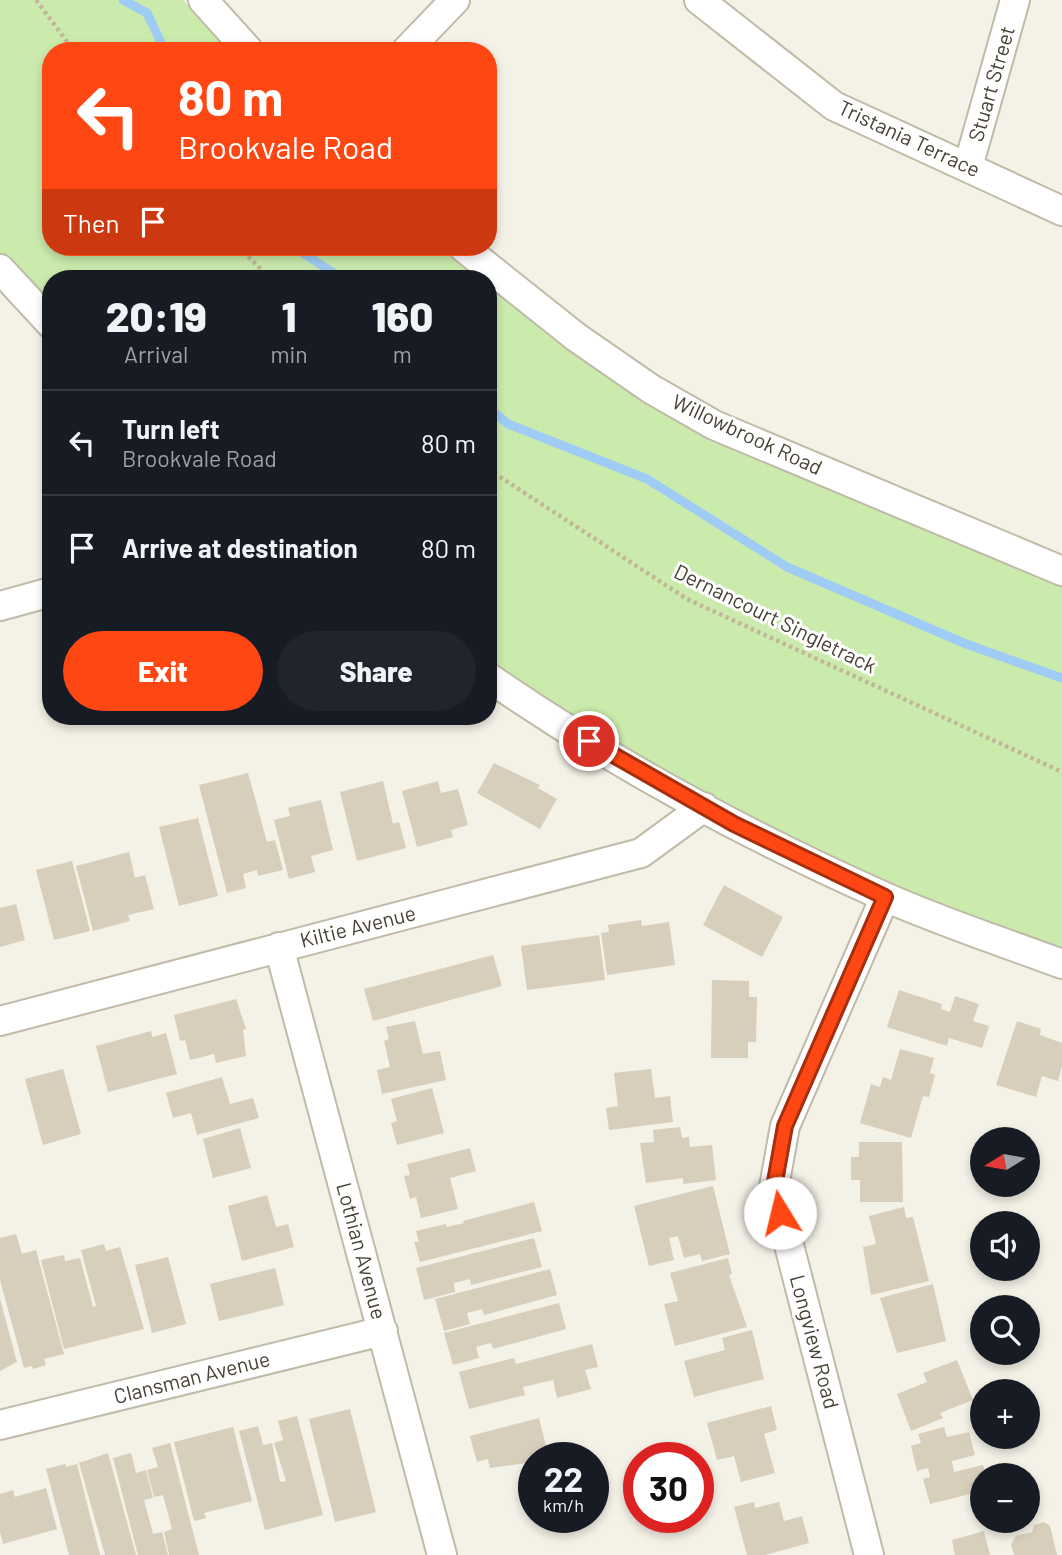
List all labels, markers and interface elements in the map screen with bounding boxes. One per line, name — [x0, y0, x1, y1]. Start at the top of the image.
street label: Stuart Street — [962, 23, 1019, 144]
text: 80 m — [178, 67, 283, 126]
icon: left — [63, 70, 154, 161]
street label: Tristania Terrace — [835, 94, 985, 181]
text: Brookvale Road — [178, 127, 393, 165]
icon: arrive — [134, 203, 172, 241]
text: Then — [63, 207, 120, 238]
text: 20:19 — [106, 290, 207, 340]
text: 1 — [282, 290, 296, 340]
text: 160 — [371, 290, 433, 340]
text: Arrival — [124, 340, 188, 368]
text: min — [270, 340, 308, 368]
text: m — [393, 340, 412, 368]
street label: Willowbrook Road — [669, 388, 827, 479]
text: Turn left — [122, 413, 220, 444]
icon: left — [63, 424, 101, 462]
text: 80 m — [421, 427, 476, 458]
text: Brookvale Road — [122, 444, 277, 472]
icon: arrive — [63, 529, 101, 567]
text: Arrive at destination — [122, 532, 358, 563]
text: 80 m — [421, 532, 476, 563]
street label: Dernancourt Singletrack — [670, 558, 881, 678]
button: Exit — [63, 631, 263, 711]
button: Share — [277, 631, 476, 711]
pin — [559, 711, 619, 771]
icon: arrive — [570, 722, 608, 760]
street label: Kiltie Avenue — [297, 899, 418, 952]
north arrow — [970, 1127, 1040, 1197]
map controls — [970, 1127, 1040, 1533]
position arrow — [743, 1176, 817, 1250]
street label: Lothian Avenue — [332, 1179, 393, 1322]
button: sound — [970, 1211, 1040, 1281]
street label: Longview Road — [786, 1272, 845, 1411]
button: search — [970, 1295, 1040, 1365]
street label: Clansman Avenue — [111, 1345, 272, 1408]
button: + — [970, 1379, 1040, 1449]
speed limit sign: 30 — [623, 1442, 714, 1533]
text: 22 — [544, 1457, 583, 1499]
button: − — [970, 1463, 1040, 1533]
text: km/h — [543, 1494, 584, 1516]

